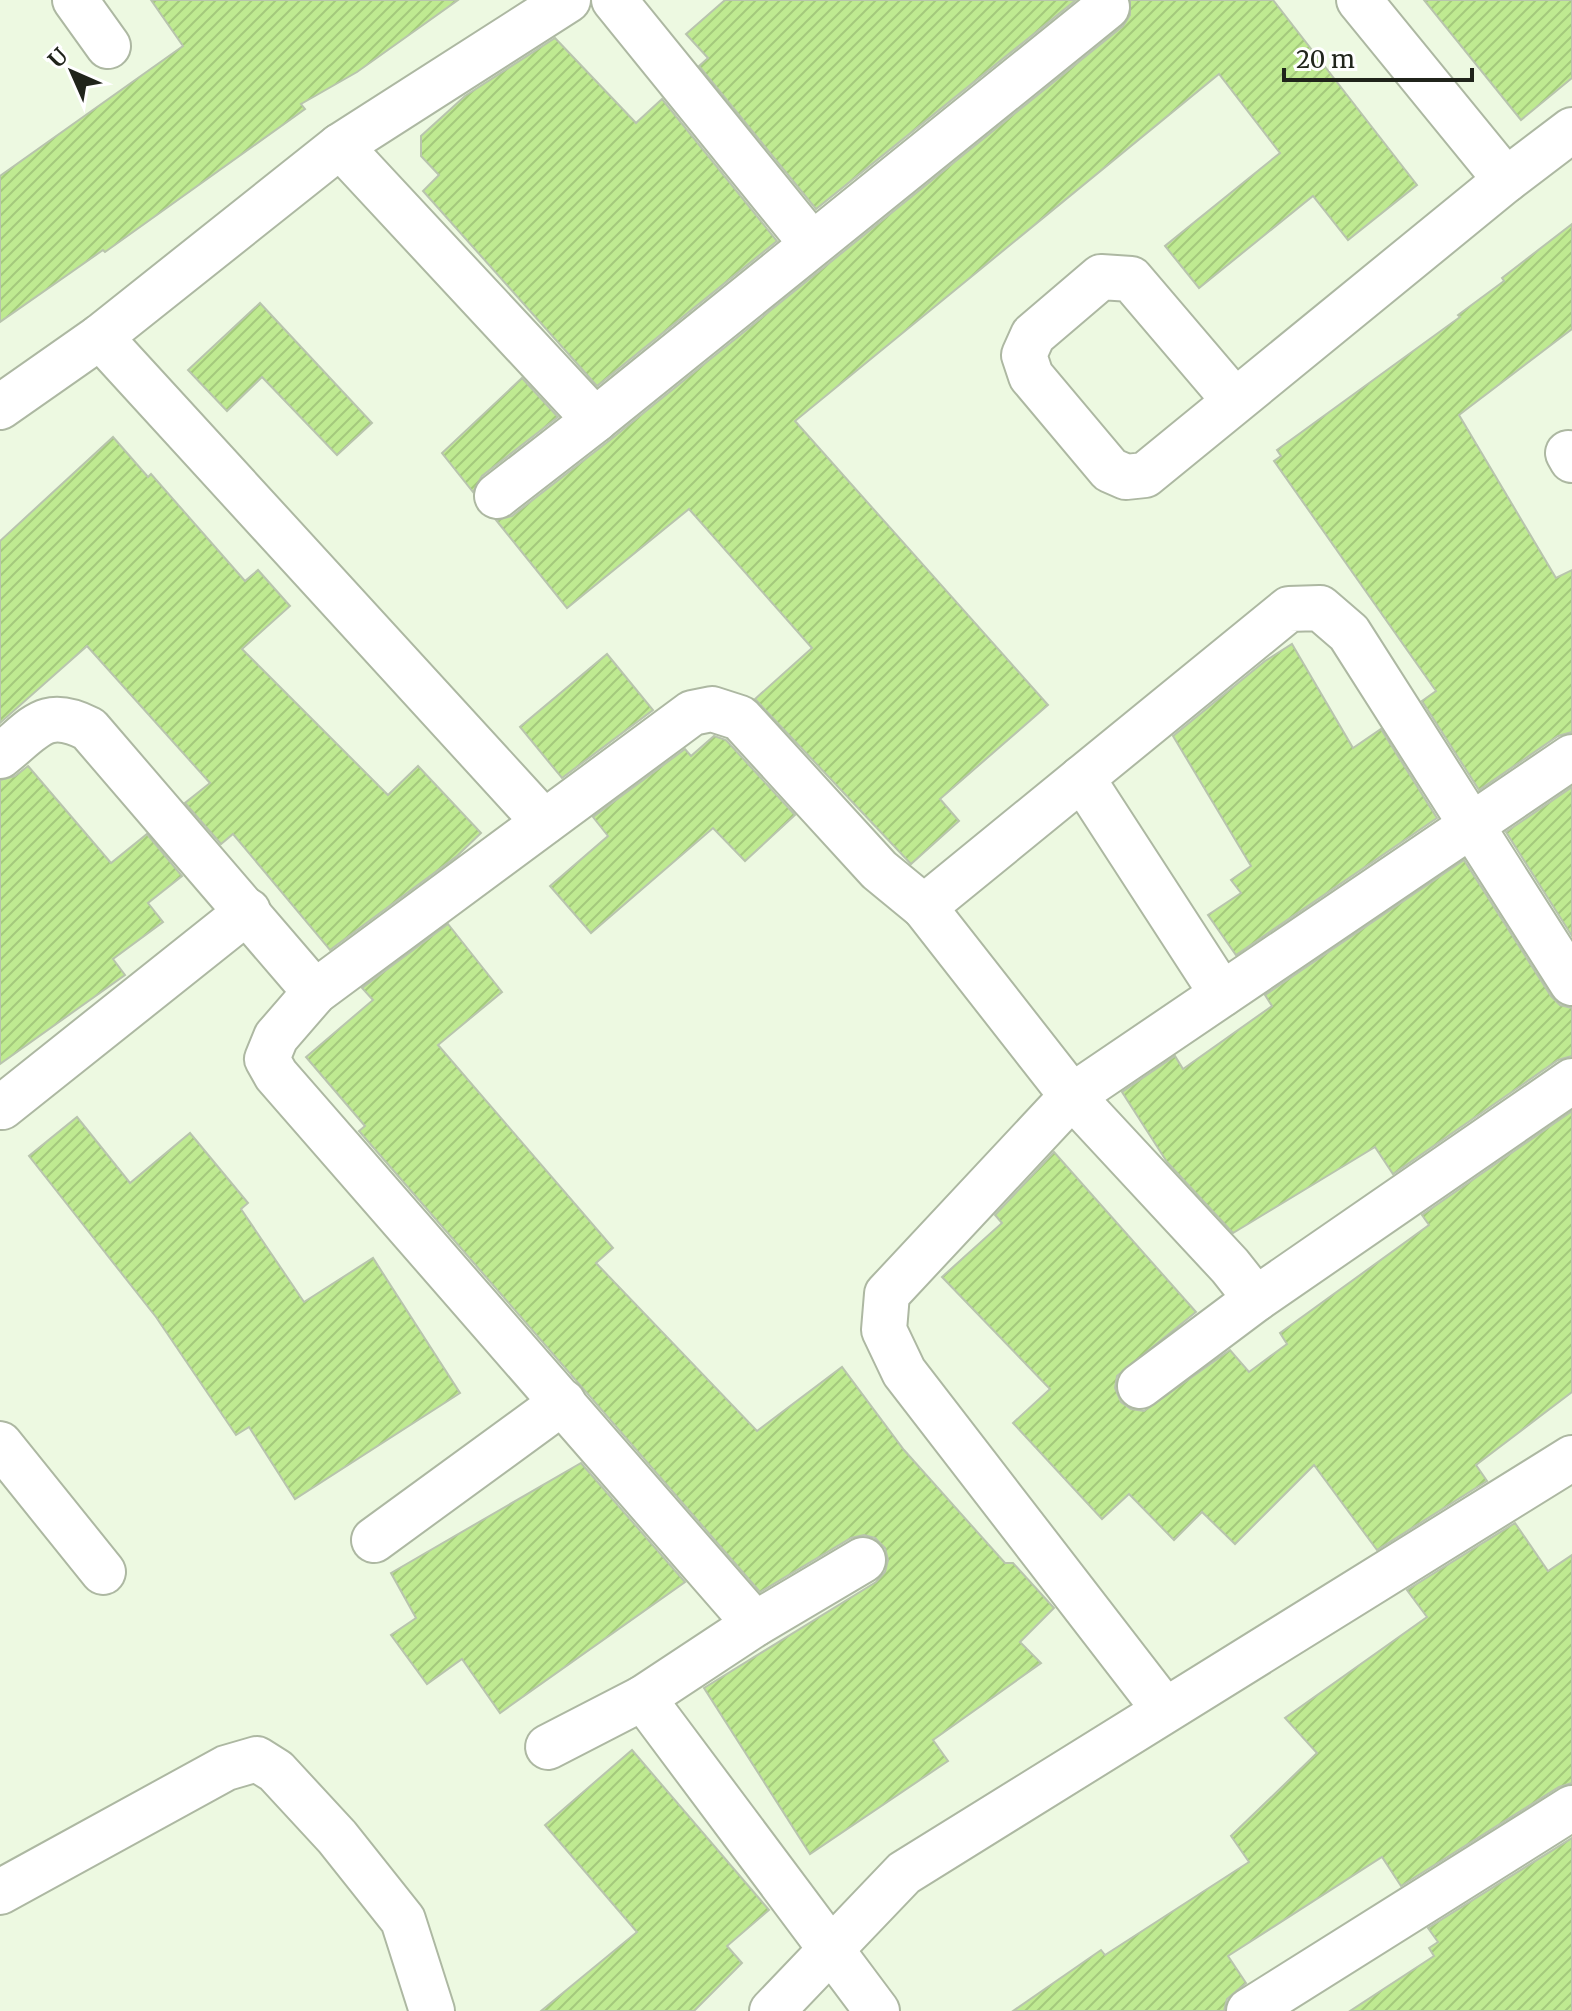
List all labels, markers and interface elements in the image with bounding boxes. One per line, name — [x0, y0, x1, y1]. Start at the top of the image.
north arrow — [32, 32, 112, 112]
scale bar — [1284, 32, 1472, 82]
text: U — [42, 42, 74, 74]
text: 20 m — [1296, 44, 1355, 75]

